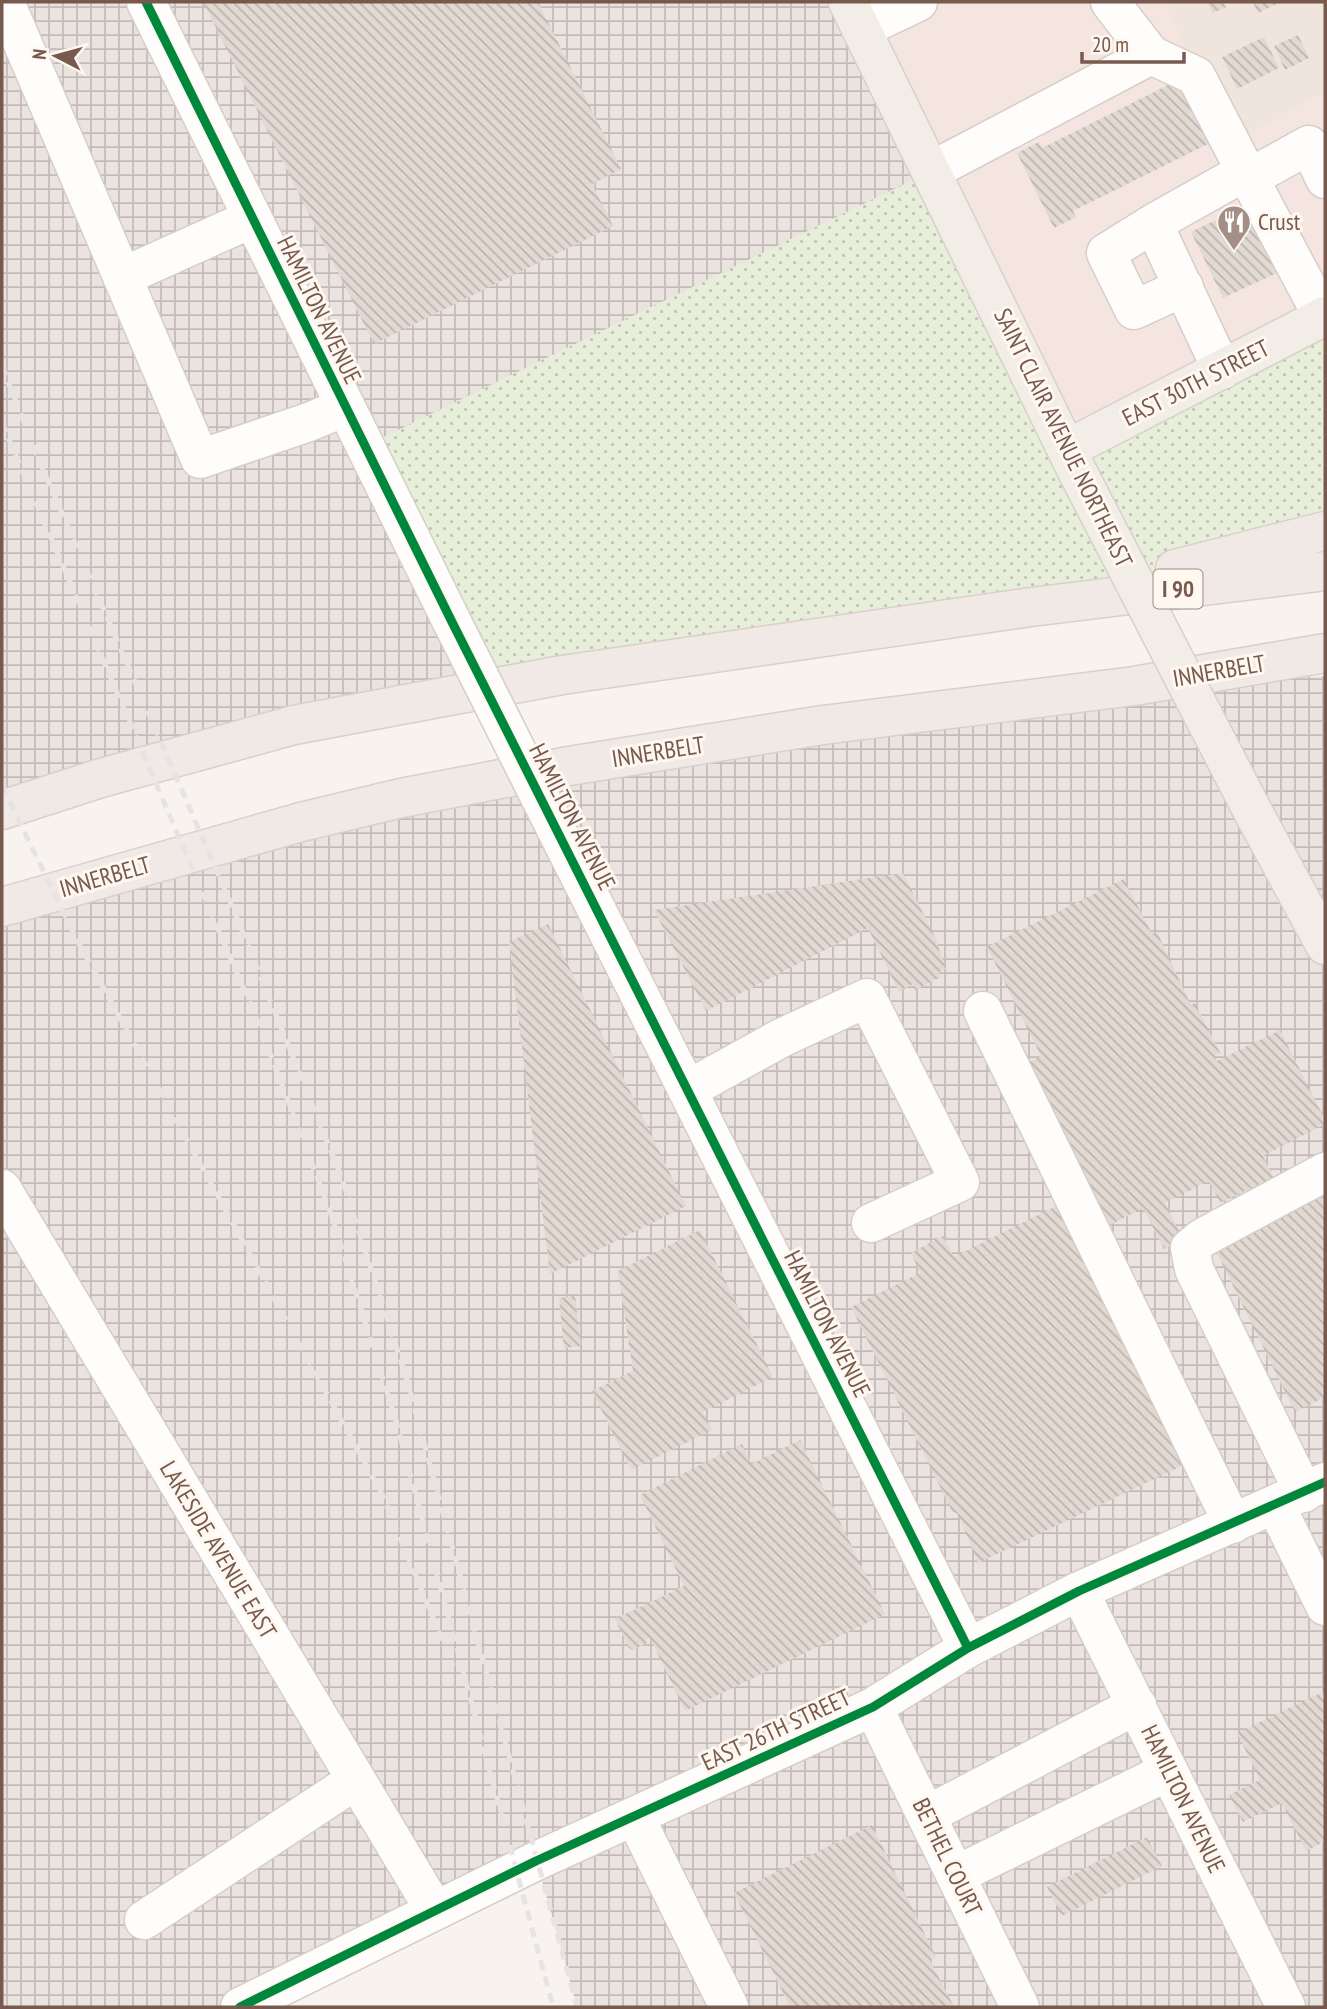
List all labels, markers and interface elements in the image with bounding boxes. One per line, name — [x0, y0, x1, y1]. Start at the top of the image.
north arrow — [21, 21, 91, 91]
scale bar — [1082, 21, 1184, 65]
text: 20 m — [1092, 31, 1129, 58]
text: N — [27, 48, 52, 61]
restaurant icon: Crust — [1215, 203, 1253, 252]
place label: Crust — [1258, 206, 1301, 237]
street label: HAMILTON AVENUE — [270, 231, 369, 389]
street label: SAINT CLAIR AVENUE NORTHEAST — [987, 303, 1140, 573]
street label: EAST 30TH STREET — [1117, 332, 1275, 433]
road number: I 90 — [1154, 569, 1202, 608]
street label: INNERBELT — [1170, 647, 1268, 694]
street label: INNERBELT — [610, 729, 707, 774]
street label: HAMILTON AVENUE — [522, 738, 623, 895]
street label: INNERBELT — [56, 849, 154, 904]
street label: HAMILTON AVENUE — [777, 1245, 878, 1402]
street label: LAKESIDE AVENUE EAST — [153, 1455, 284, 1645]
street label: EAST 26TH STREET — [696, 1681, 856, 1778]
street label: HAMILTON AVENUE — [1134, 1720, 1233, 1878]
street label: BETHEL COURT — [906, 1793, 989, 1921]

